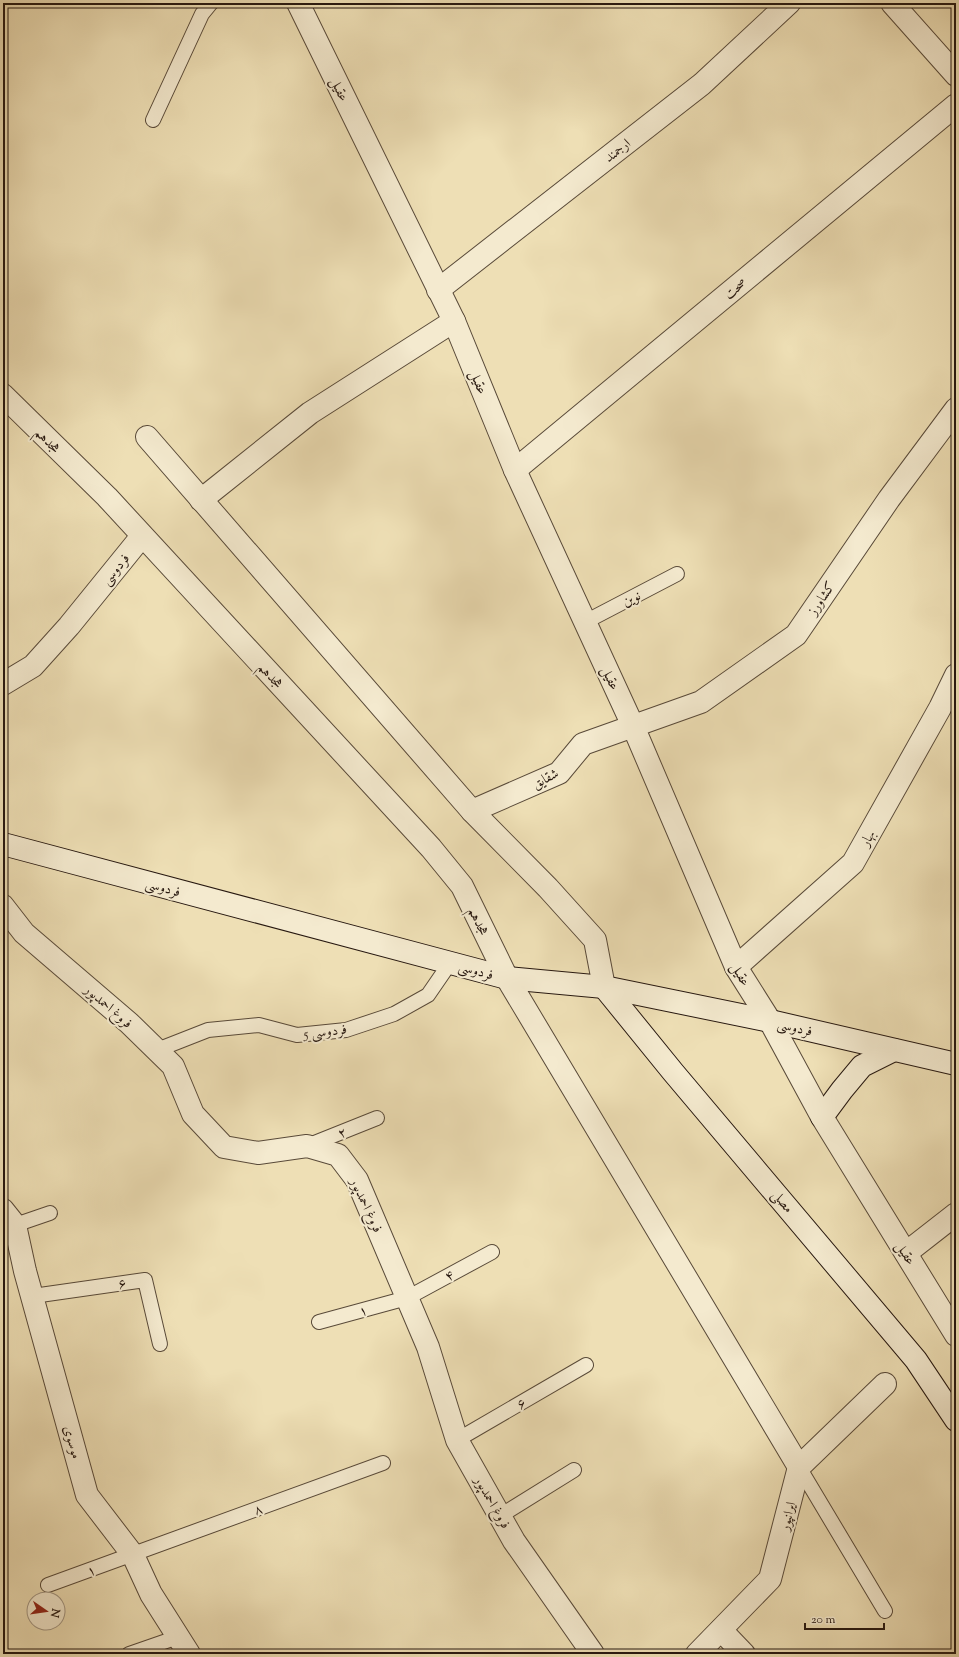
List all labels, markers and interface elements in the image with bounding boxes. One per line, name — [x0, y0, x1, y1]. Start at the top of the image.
street label: عقیل — [324, 75, 353, 105]
street label: ارجمند — [601, 135, 636, 168]
street label: صحت — [720, 274, 752, 305]
street label: عقیل — [463, 368, 491, 398]
street label: هجدهم — [28, 424, 64, 460]
street label: فردوسی — [97, 550, 136, 590]
street label: کشاورز — [803, 578, 841, 622]
street label: نوین — [619, 587, 645, 613]
street label: هجدهم — [251, 659, 287, 695]
street label: عقیل — [595, 664, 623, 694]
street label: شقایق — [529, 764, 563, 795]
street label: بهار — [855, 827, 881, 853]
street label: فردوسی — [143, 875, 182, 903]
street label: هجدهم — [460, 904, 493, 940]
street label: فردوسی — [456, 958, 495, 986]
street label: عقیل — [725, 959, 754, 991]
street label: فروغ احمدپور — [78, 980, 136, 1034]
street label: فردوسی — [775, 1015, 814, 1043]
street label: 5 فردوسی — [301, 1020, 348, 1046]
street label: ۲ — [335, 1123, 350, 1145]
street label: فروغ احمدپور — [343, 1174, 387, 1236]
street label: مصلی — [766, 1186, 797, 1218]
street label: عقیل — [889, 1238, 919, 1270]
street label: ۴ — [442, 1266, 458, 1288]
street label: ۶ — [117, 1275, 128, 1295]
street label: ۱ — [357, 1301, 370, 1323]
street label: ۶ — [513, 1394, 531, 1415]
street label: موسوی — [57, 1424, 85, 1461]
street label: فروغ احمدپور — [467, 1471, 514, 1533]
street label: ۸ — [251, 1500, 266, 1522]
street label: ایرانپور — [775, 1500, 802, 1535]
street label: ۱ — [85, 1561, 99, 1583]
north arrow — [26, 1591, 66, 1631]
scale bar — [805, 1605, 884, 1631]
text: N — [46, 1606, 64, 1619]
text: 20 m — [811, 1611, 836, 1629]

